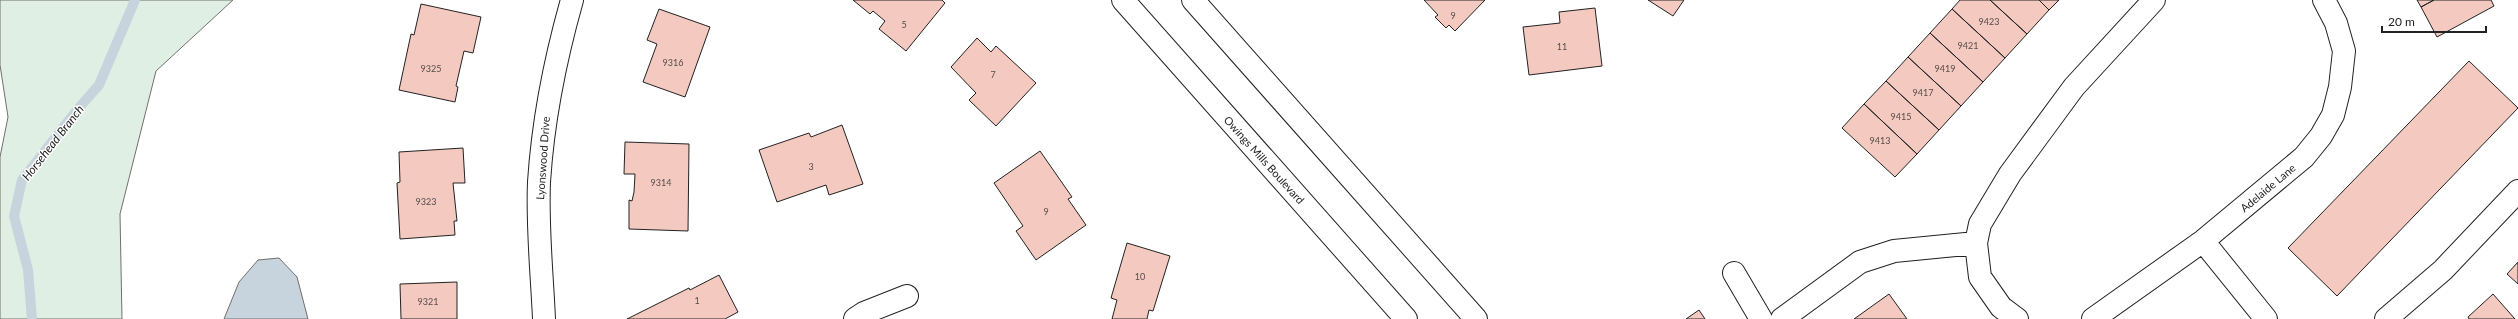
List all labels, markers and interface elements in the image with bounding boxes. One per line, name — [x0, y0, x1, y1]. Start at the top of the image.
scale bar — [2382, 8, 2486, 34]
house number: 9 — [1450, 10, 1456, 21]
text: 20 m — [2388, 14, 2415, 29]
house number: 9423 — [1979, 16, 1999, 27]
house number: 5 — [901, 19, 907, 30]
house number: 9421 — [1958, 40, 1978, 51]
house number: 11 — [1557, 41, 1567, 52]
house number: 9316 — [663, 57, 683, 68]
house number: 9325 — [421, 63, 441, 74]
house number: 9419 — [1935, 63, 1955, 74]
house number: 7 — [990, 69, 996, 80]
house number: 9417 — [1913, 87, 1933, 98]
water label: Horsehead Branch — [18, 102, 87, 183]
house number: 9415 — [1891, 111, 1911, 122]
street label: Owings Mills Boulevard — [1221, 113, 1307, 206]
street label: Lyonswood Drive — [533, 116, 552, 200]
house number: 9413 — [1870, 135, 1890, 146]
house number: 3 — [808, 161, 814, 172]
street label: Adelaide Lane — [2238, 161, 2298, 214]
house number: 9314 — [651, 177, 671, 188]
house number: 9323 — [416, 196, 436, 207]
house number: 9 — [1043, 206, 1049, 217]
house number: 10 — [1135, 271, 1145, 282]
house number: 1 — [694, 295, 700, 306]
house number: 9321 — [418, 296, 438, 307]

